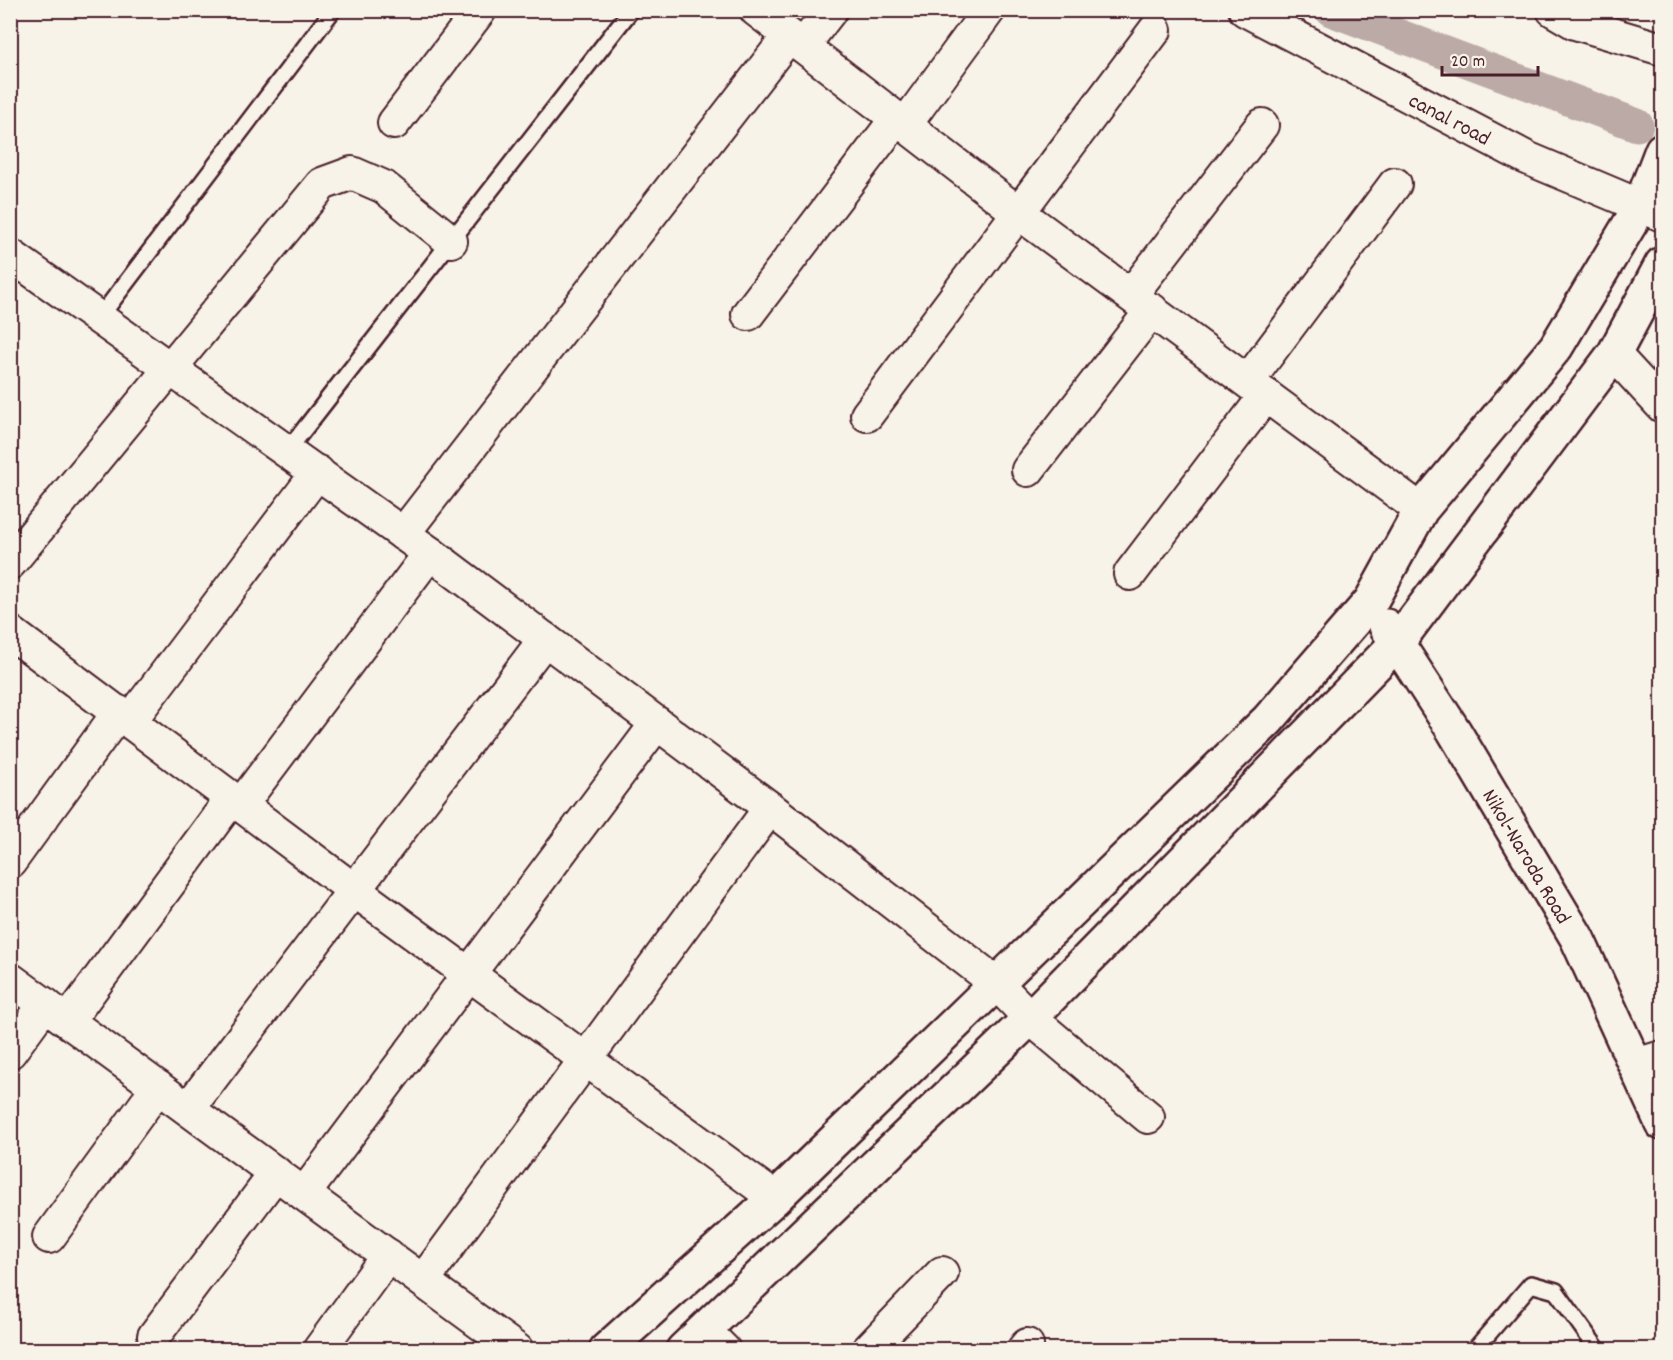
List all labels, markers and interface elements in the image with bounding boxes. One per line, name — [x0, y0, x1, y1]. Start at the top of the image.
scale bar — [1442, 39, 1538, 77]
text: 20 m — [1451, 50, 1485, 75]
street label: canal road — [1402, 87, 1495, 155]
street label: Nikol-Naroda Road — [1473, 784, 1577, 931]

